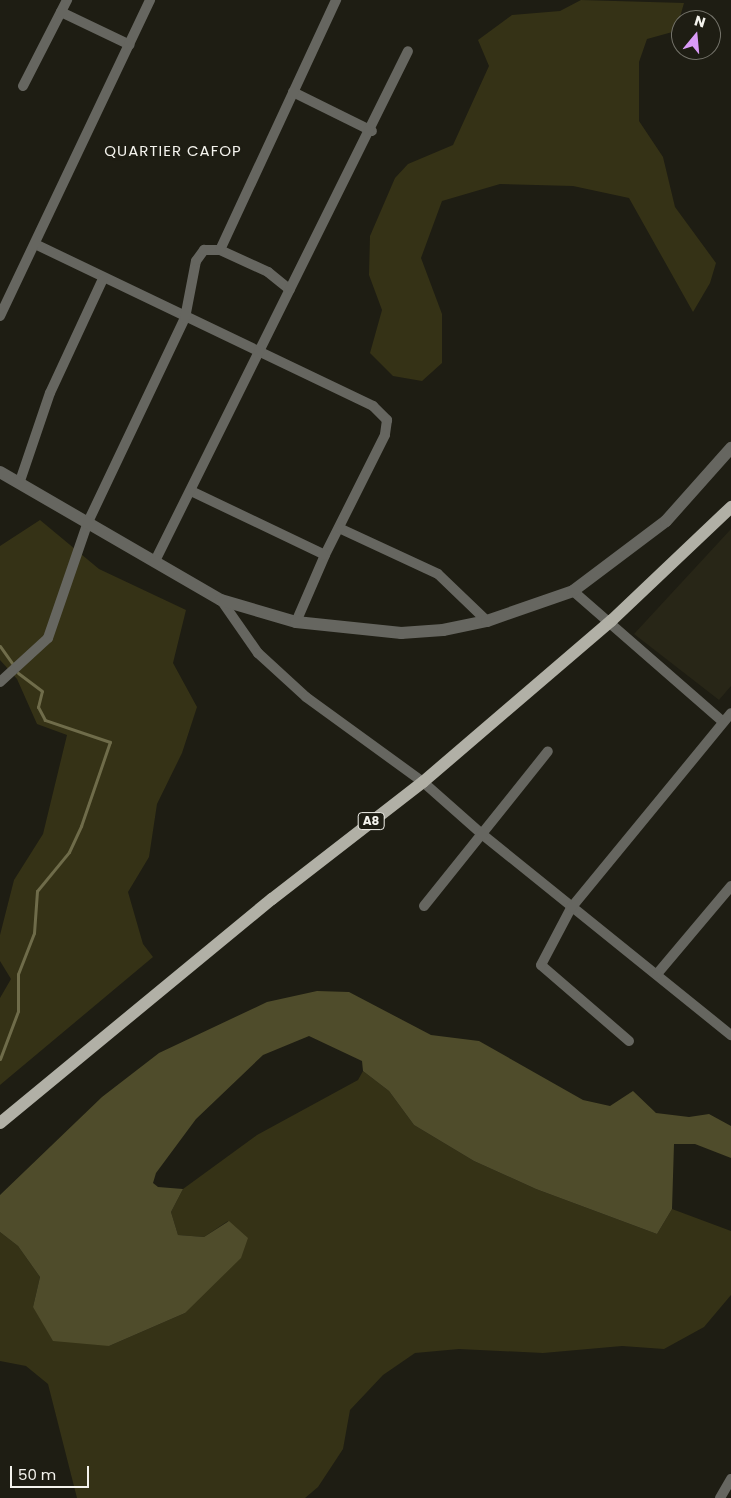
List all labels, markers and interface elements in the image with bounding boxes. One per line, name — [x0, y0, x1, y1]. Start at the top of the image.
north arrow — [671, 10, 721, 60]
text: N — [692, 11, 708, 33]
district label: QUARTIER CAFOP — [102, 142, 244, 160]
road number: A8 — [357, 811, 385, 830]
scale bar — [12, 1456, 91, 1488]
text: 50 m — [18, 1464, 56, 1485]

